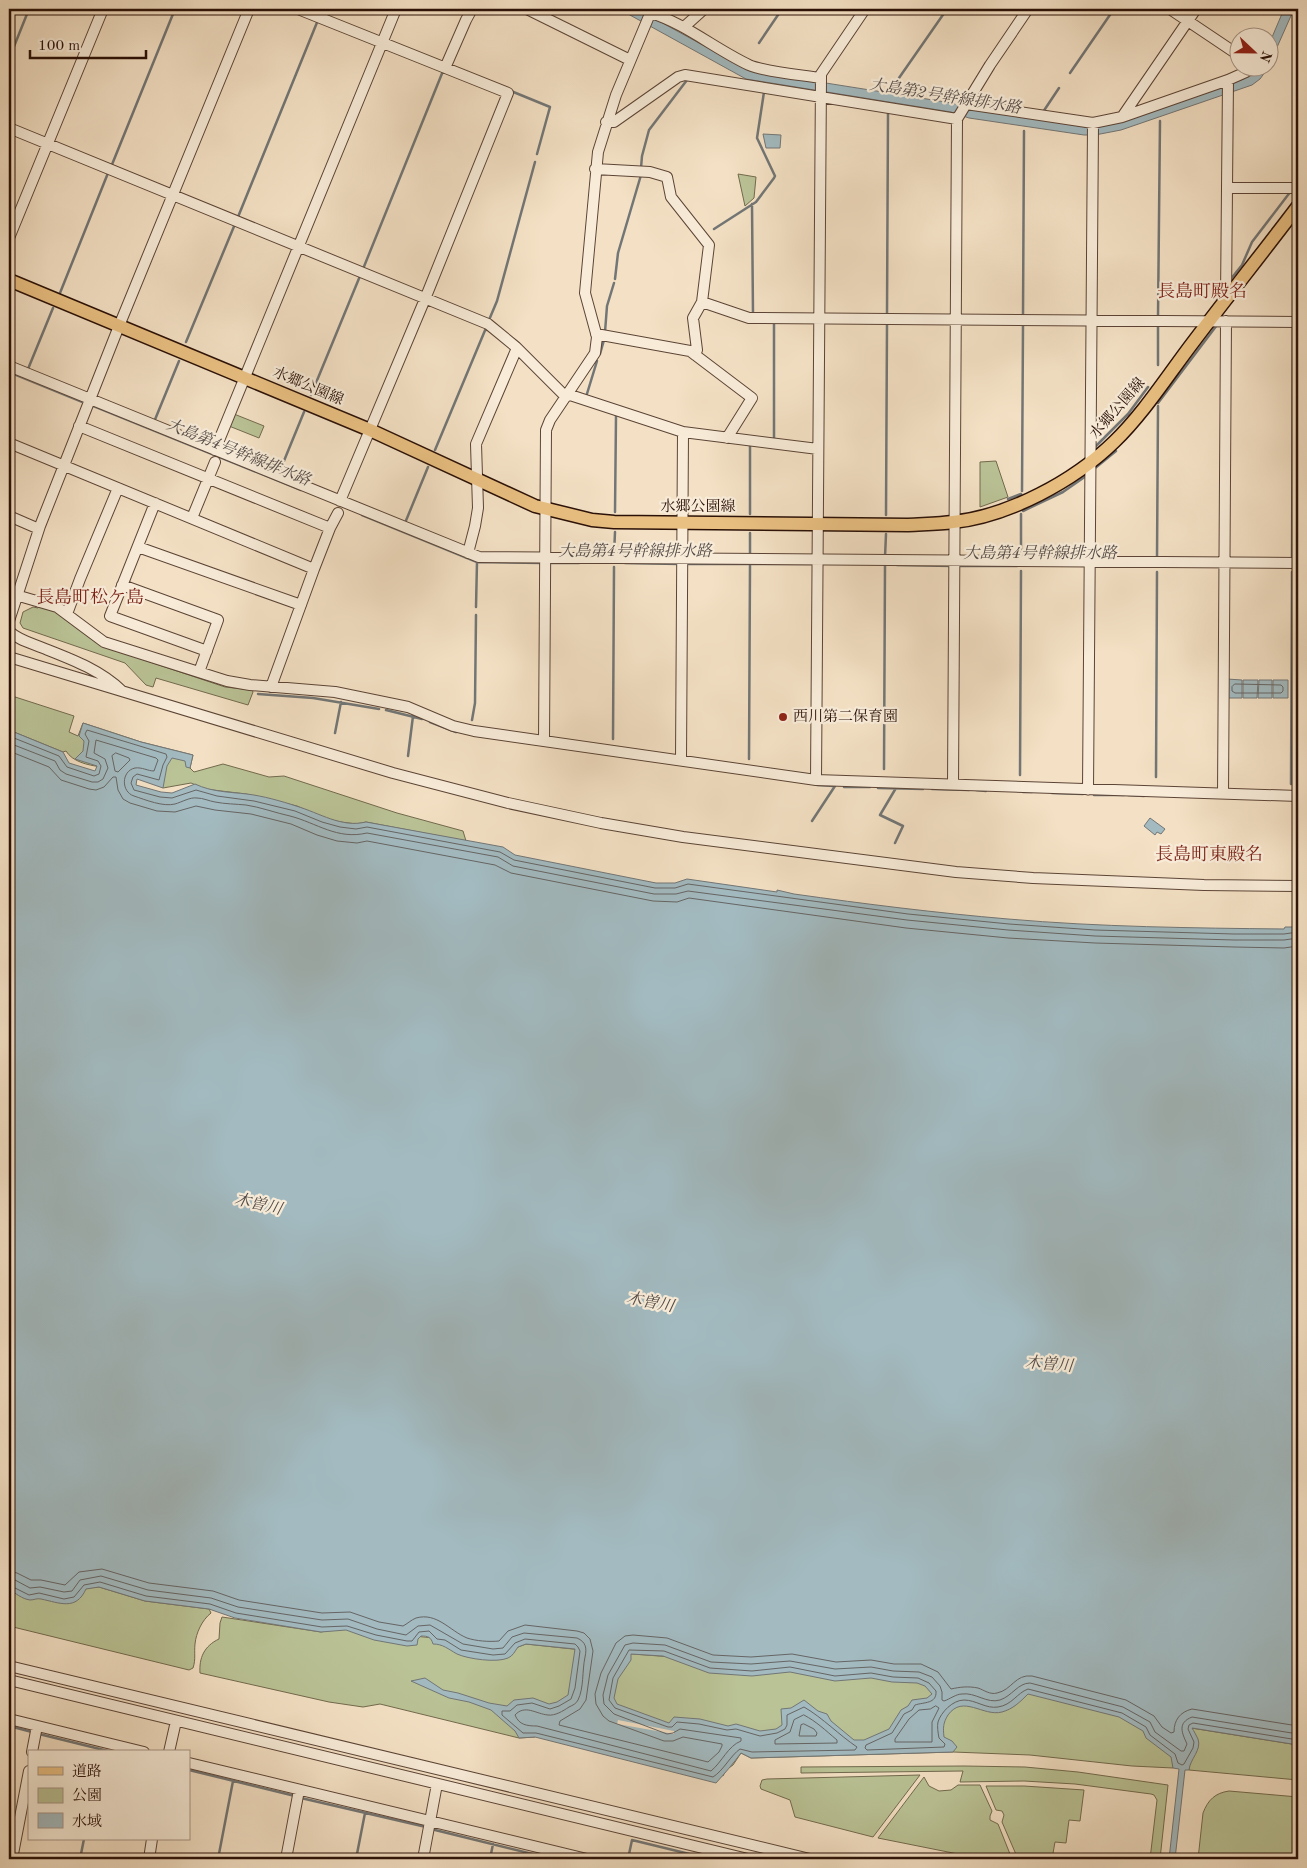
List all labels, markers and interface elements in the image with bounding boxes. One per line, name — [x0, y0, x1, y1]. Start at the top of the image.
scale bar — [30, 28, 146, 60]
north arrow — [1230, 28, 1280, 78]
text: 100 m — [38, 39, 80, 54]
text: N — [1257, 49, 1274, 64]
water label: 大島第2号幹線排水路 — [868, 75, 1023, 117]
district label: 長島町殿名 — [1157, 281, 1247, 301]
street label: 水郷公園線 — [271, 364, 346, 409]
street label: 水郷公園線 — [1086, 374, 1148, 442]
water label: 大島第4号幹線排水路 — [164, 415, 314, 490]
street label: 水郷公園線 — [660, 498, 736, 515]
water label: 大島第4号幹線排水路 — [558, 542, 713, 560]
water label: 大島第4号幹線排水路 — [963, 544, 1118, 562]
district label: 長島町松ケ島 — [36, 587, 144, 607]
place label: 西川第二保育園 — [793, 708, 898, 725]
marker: 西川第二保育園 — [777, 711, 789, 723]
district label: 長島町東殿名 — [1155, 844, 1263, 864]
water label: 木曽川 — [233, 1190, 286, 1219]
water label: 木曽川 — [625, 1289, 677, 1316]
water label: 木曽川 — [1024, 1353, 1076, 1375]
legend — [28, 1750, 190, 1840]
text: 道路 — [72, 1763, 102, 1780]
text: 公園 — [72, 1787, 102, 1804]
text: 水域 — [72, 1813, 102, 1830]

